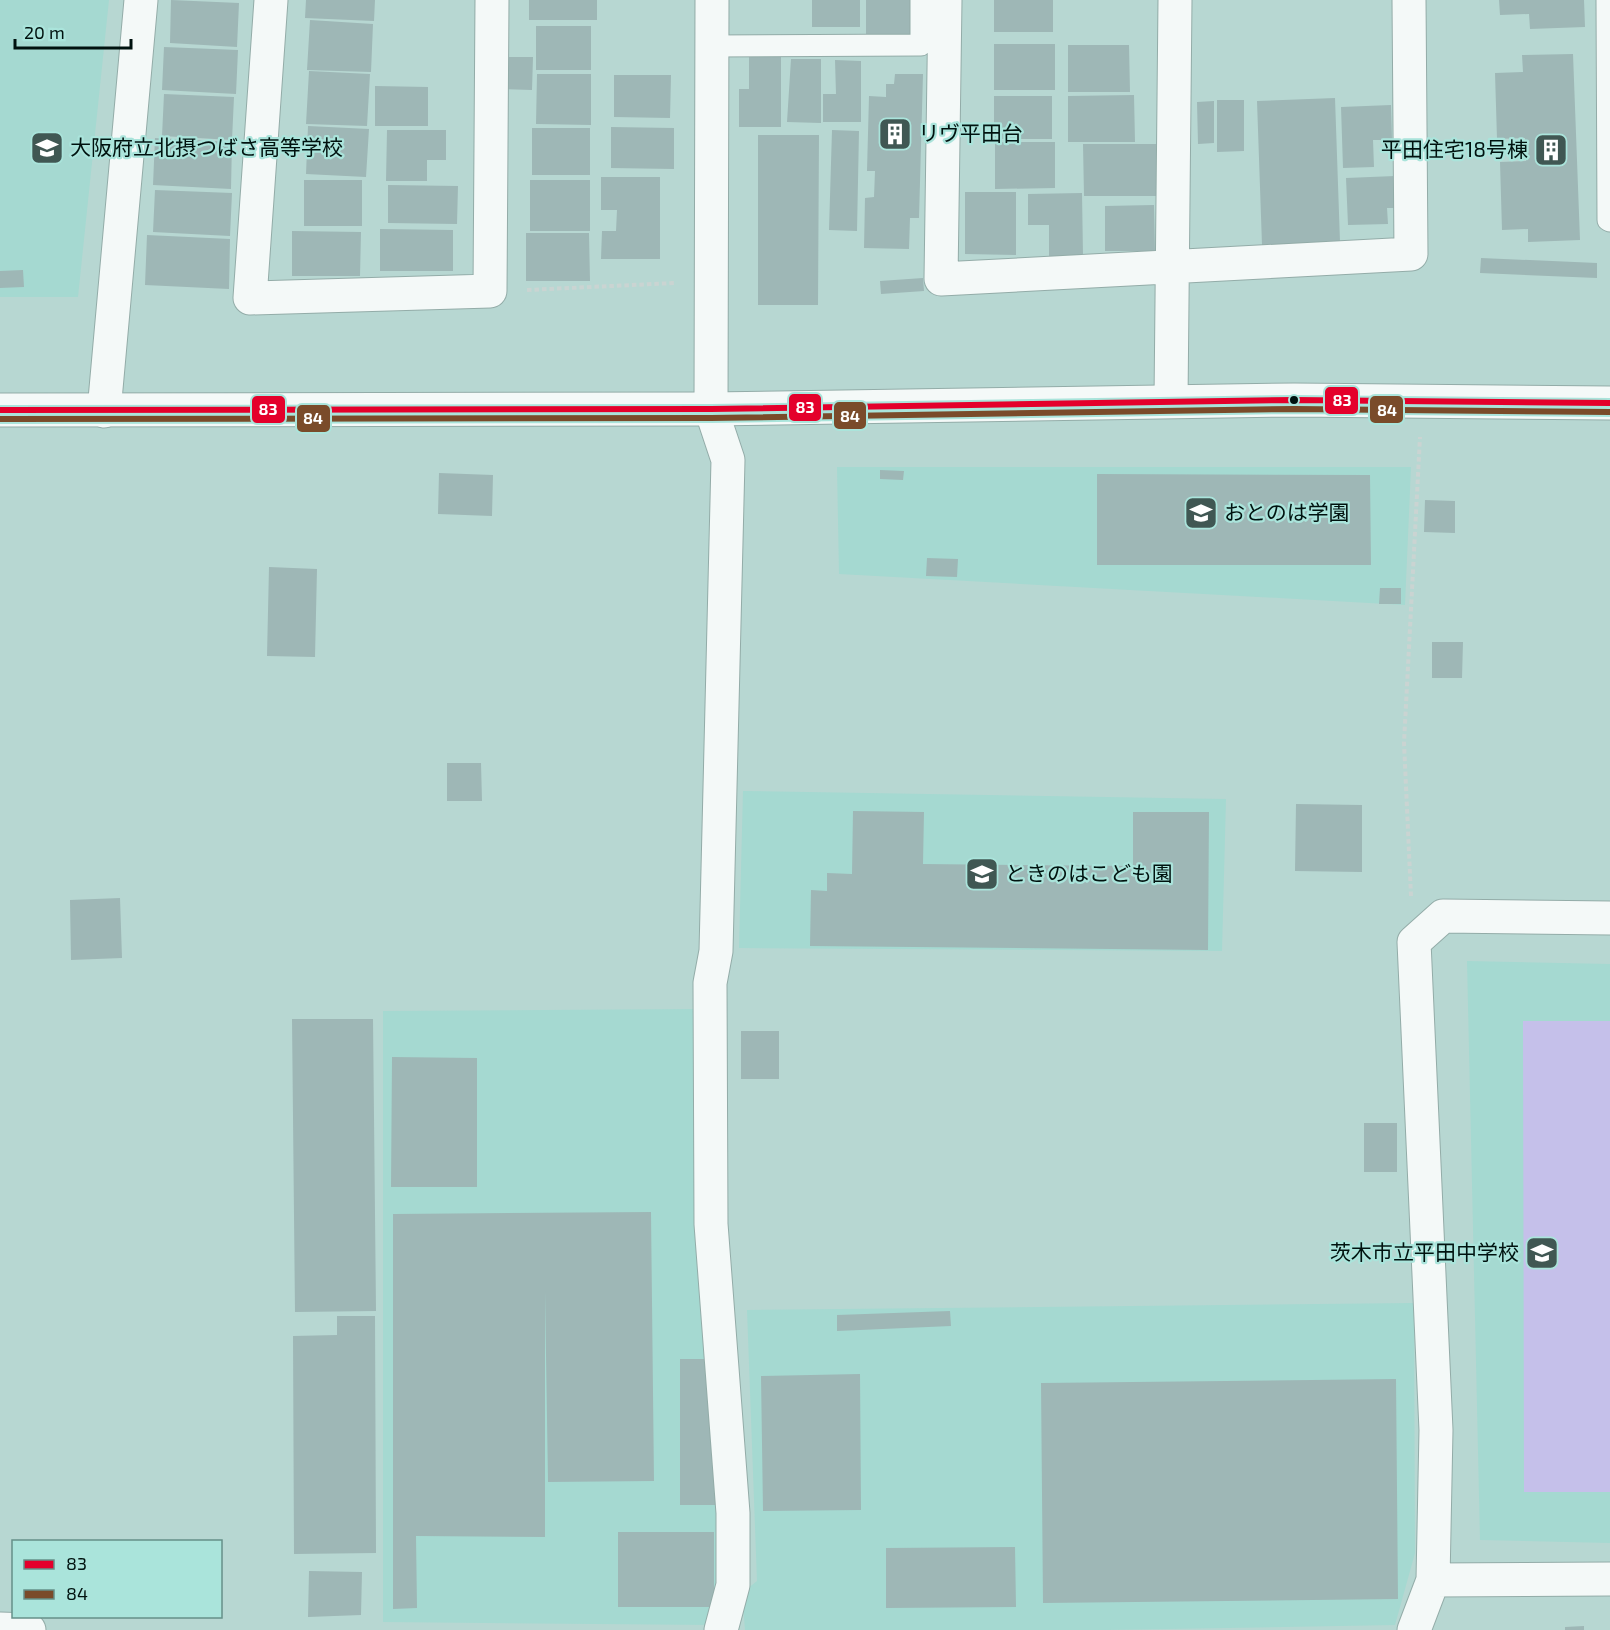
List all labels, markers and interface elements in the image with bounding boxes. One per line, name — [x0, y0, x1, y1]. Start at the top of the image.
scale bar — [15, 12, 130, 50]
text: 20 m — [24, 21, 65, 43]
building icon: リヴ平田台 — [877, 116, 913, 152]
place label: リヴ平田台 — [918, 120, 1023, 145]
school or university icon: 大阪府立北摂つばさ高等学校 — [29, 130, 65, 166]
building icon: 平田住宅18号棟 — [1533, 132, 1569, 168]
place label: 大阪府立北摂つばさ高等学校 — [70, 134, 343, 159]
place label: 平田住宅18号棟 — [1381, 136, 1528, 161]
line badge: 83 — [1324, 386, 1359, 415]
text: 83 — [1332, 390, 1352, 409]
line badge: 83 — [788, 393, 822, 422]
unlabelled marker — [1288, 394, 1300, 406]
line badge: 83 — [251, 395, 286, 424]
line badge: 84 — [1369, 395, 1404, 424]
text: 83 — [795, 397, 815, 416]
text: 83 — [258, 399, 278, 418]
text: 84 — [1377, 400, 1397, 419]
line badge: 84 — [833, 401, 867, 430]
line badge: 84 — [296, 404, 331, 433]
text: 84 — [840, 406, 860, 425]
text: 84 — [303, 408, 323, 427]
school or university icon: おとのは学園 — [1183, 495, 1219, 531]
place label: おとのは学園 — [1224, 499, 1350, 524]
school or university icon: ときのはこども園 — [964, 856, 1000, 892]
place label: ときのはこども園 — [1005, 860, 1173, 885]
school or university icon: 茨木市立平田中学校 — [1524, 1235, 1560, 1271]
place label: 茨木市立平田中学校 — [1330, 1239, 1519, 1264]
legend — [12, 1540, 222, 1618]
text: 83 — [66, 1552, 87, 1574]
text: 84 — [66, 1582, 88, 1604]

